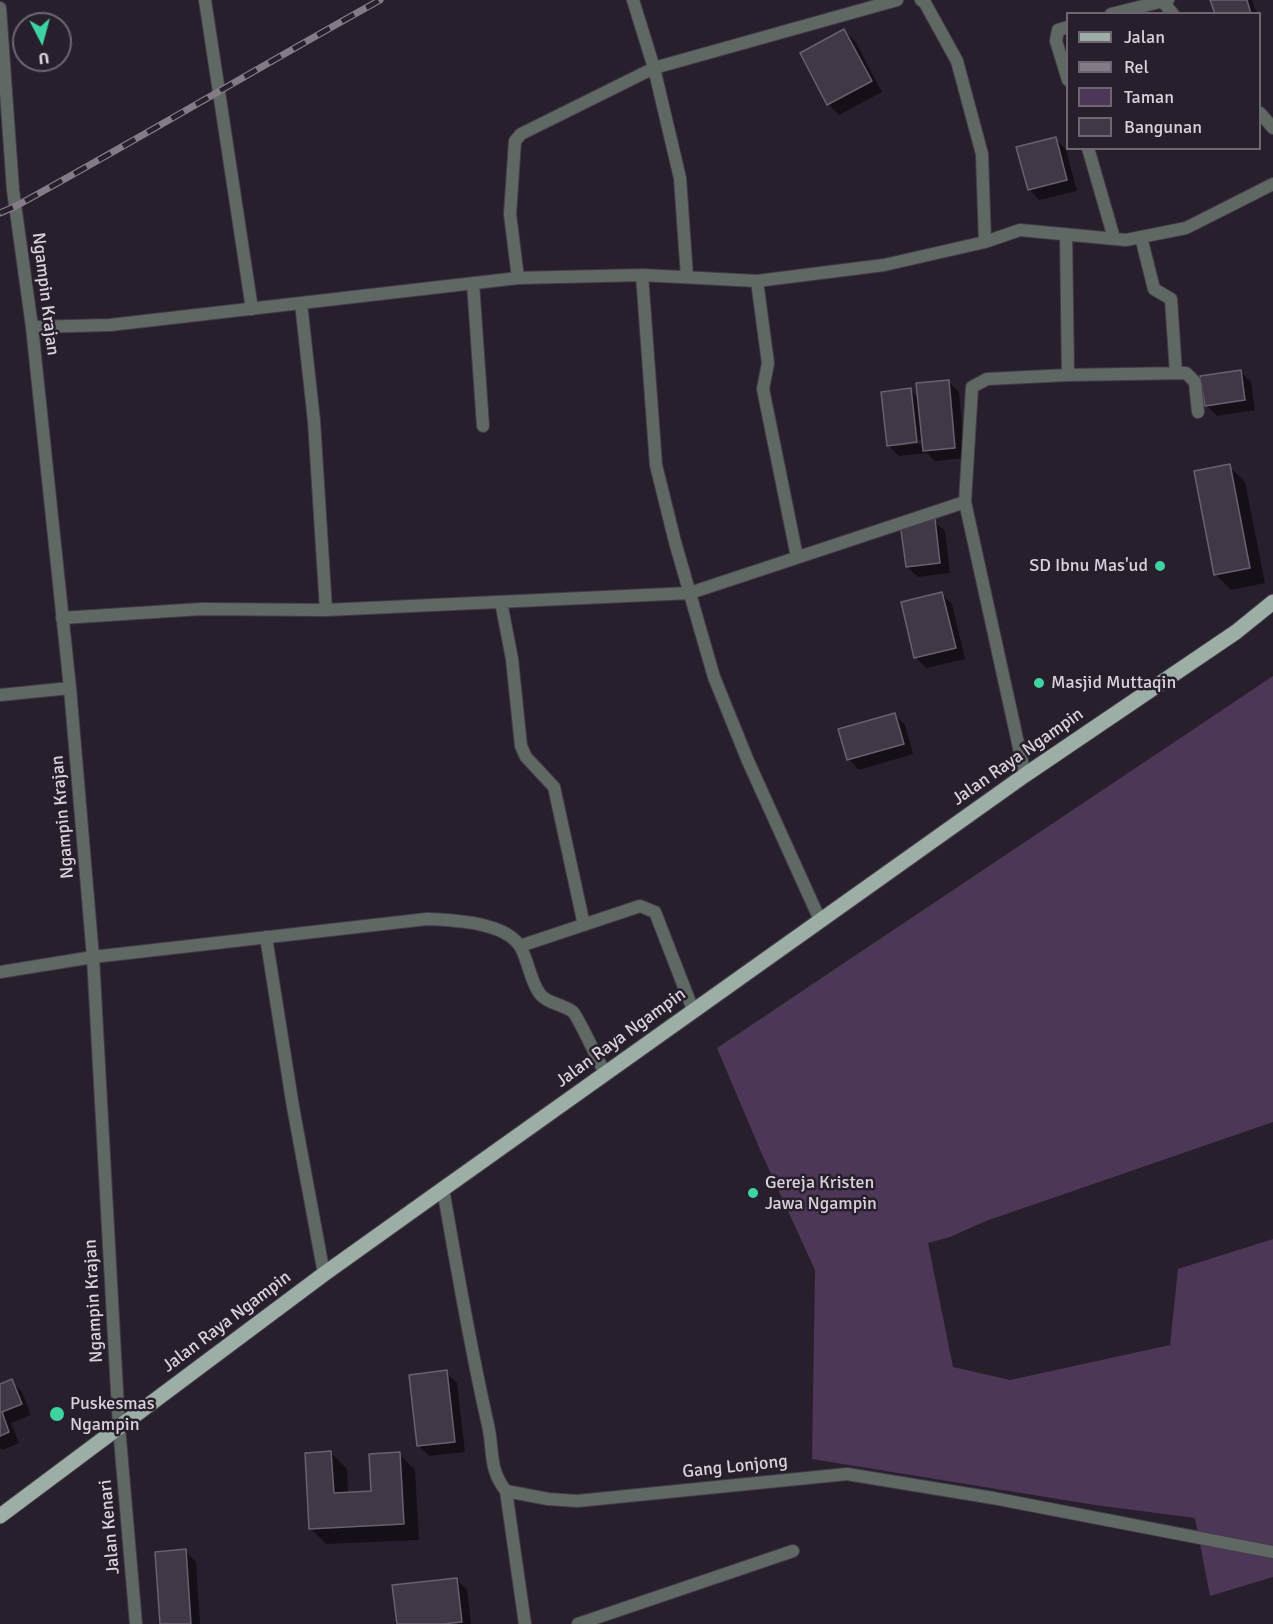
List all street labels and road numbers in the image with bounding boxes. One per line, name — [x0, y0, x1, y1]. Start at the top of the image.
street label: Ngampin Krajan — [27, 231, 63, 357]
street label: Jalan Raya Ngampin — [948, 704, 1088, 810]
street label: Ngampin Krajan — [47, 754, 79, 880]
street label: Jalan Raya Ngampin — [552, 984, 690, 1092]
street label: Ngampin Krajan — [80, 1239, 108, 1363]
street label: Jalan Raya Ngampin — [159, 1267, 295, 1377]
street label: Gang Lonjong — [681, 1451, 789, 1483]
street label: Jalan Kenari — [95, 1479, 125, 1575]

